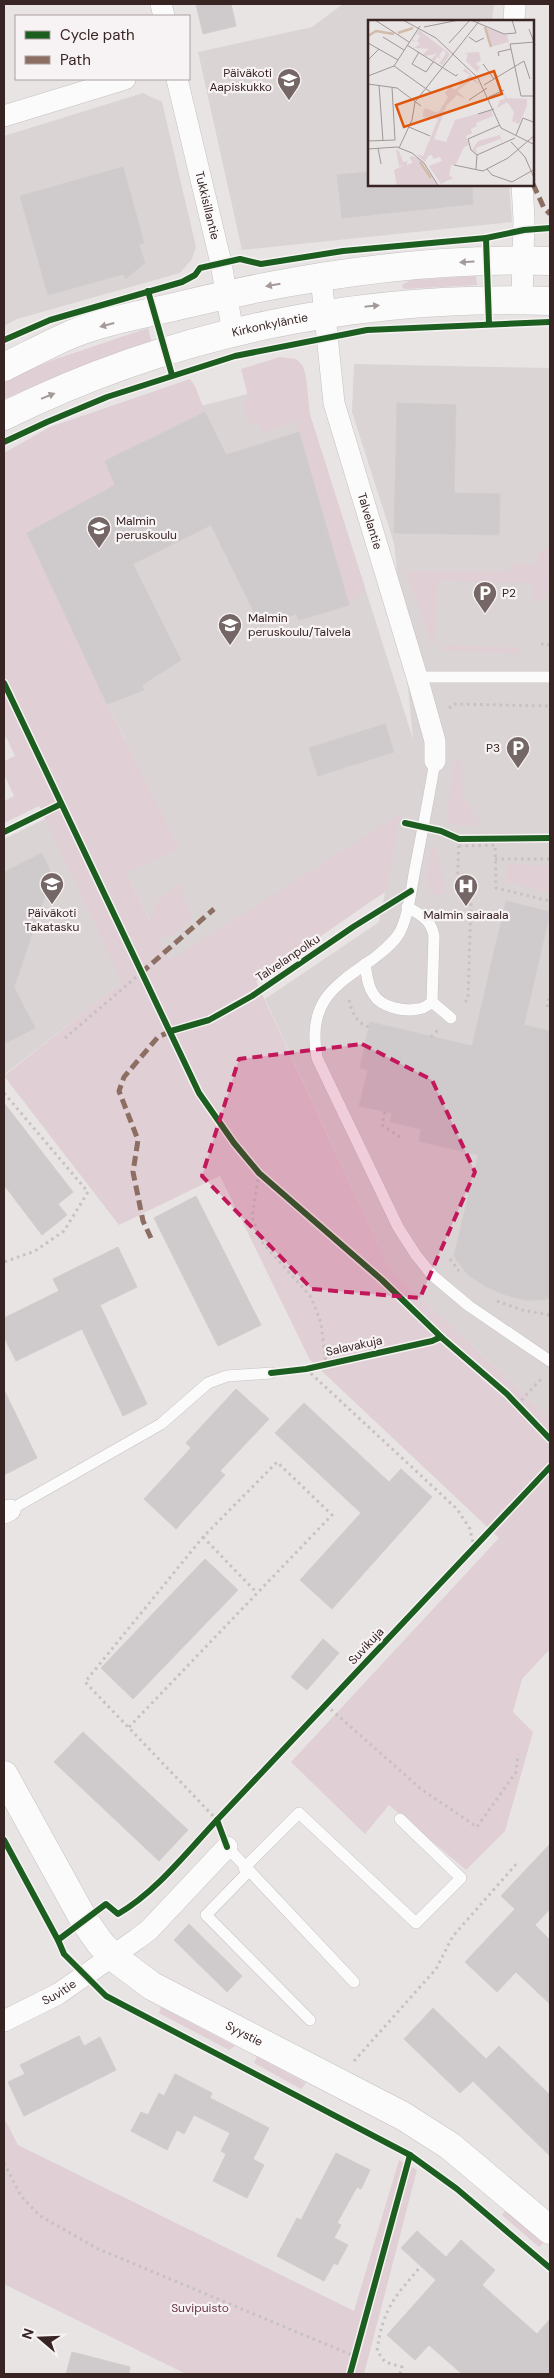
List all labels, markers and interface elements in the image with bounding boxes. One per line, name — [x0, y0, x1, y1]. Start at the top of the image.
legend — [15, 15, 190, 80]
inset map — [368, 20, 534, 186]
text: Cycle path — [60, 25, 135, 45]
text: Path — [60, 50, 91, 70]
place label: Päiväkoti Aapiskukko — [210, 65, 272, 95]
school or university icon: Päiväkoti Aapiskukko — [276, 67, 302, 101]
street label: Tukkisillantie — [191, 169, 223, 242]
one-way arrow — [458, 258, 474, 266]
one-way arrow — [265, 282, 281, 290]
one-way arrow — [365, 302, 381, 310]
street label: Kirkonkyläntie — [230, 309, 309, 341]
one-way arrow — [99, 321, 114, 329]
one-way arrow — [41, 391, 55, 399]
street label: Talvelantie — [354, 491, 386, 552]
place label: Malmin peruskoulu — [116, 513, 177, 543]
school or university icon: Malmin peruskoulu — [86, 515, 112, 549]
parking icon: P2 — [472, 580, 498, 614]
place label: P2 — [502, 585, 516, 601]
place label: Malmin peruskoulu/Talvela — [248, 610, 351, 640]
school or university icon: Malmin peruskoulu/Talvela — [217, 612, 243, 646]
parking icon: P3 — [505, 735, 531, 769]
place label: P3 — [486, 740, 500, 756]
school or university icon: Päiväkoti Takatasku — [39, 871, 65, 905]
hospital icon: Malmin sairaala — [453, 873, 479, 907]
place label: Päiväkoti Takatasku — [25, 905, 80, 935]
place label: Malmin sairaala — [423, 907, 509, 923]
street label: Talvelanpolku — [253, 931, 323, 985]
street label: Salavakuja — [324, 1332, 384, 1360]
street label: Suvikuja — [345, 1624, 387, 1668]
street label: Suvitie — [39, 1976, 79, 2009]
street label: Syystie — [223, 2017, 266, 2050]
park label: Suvipuisto — [171, 2300, 229, 2316]
north arrow — [15, 2313, 65, 2363]
text: N — [18, 2326, 38, 2342]

